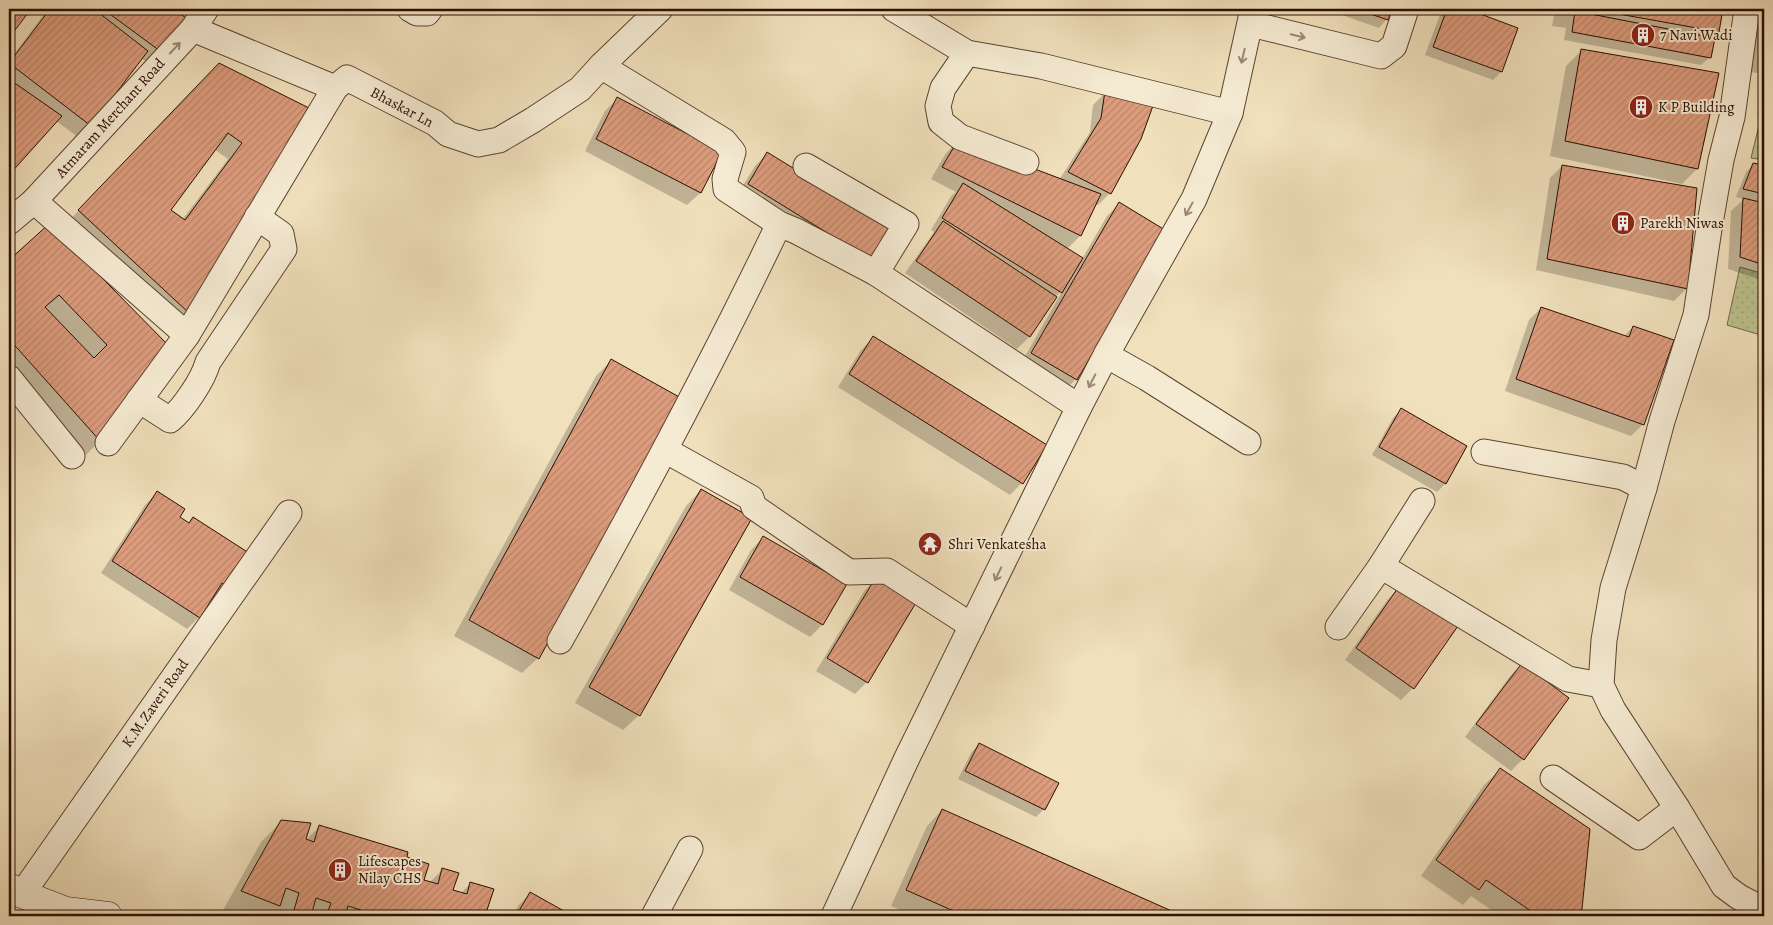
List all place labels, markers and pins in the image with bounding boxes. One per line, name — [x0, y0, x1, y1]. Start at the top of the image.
building icon: 7 Navi Wadi — [1630, 22, 1656, 48]
place label: 7 Navi Wadi — [1660, 25, 1732, 45]
building icon: K P Building — [1628, 94, 1654, 120]
place label: K P Building — [1658, 97, 1735, 117]
building icon: Parekh Niwas — [1610, 210, 1636, 236]
place label: Parekh Niwas — [1640, 213, 1724, 233]
temple icon: Shri Venkatesha — [917, 531, 943, 557]
place label: Shri Venkatesha — [948, 534, 1047, 554]
place label: Lifescapes Nilay CHS — [358, 851, 422, 888]
building icon: Lifescapes Nilay CHS — [327, 857, 353, 883]

